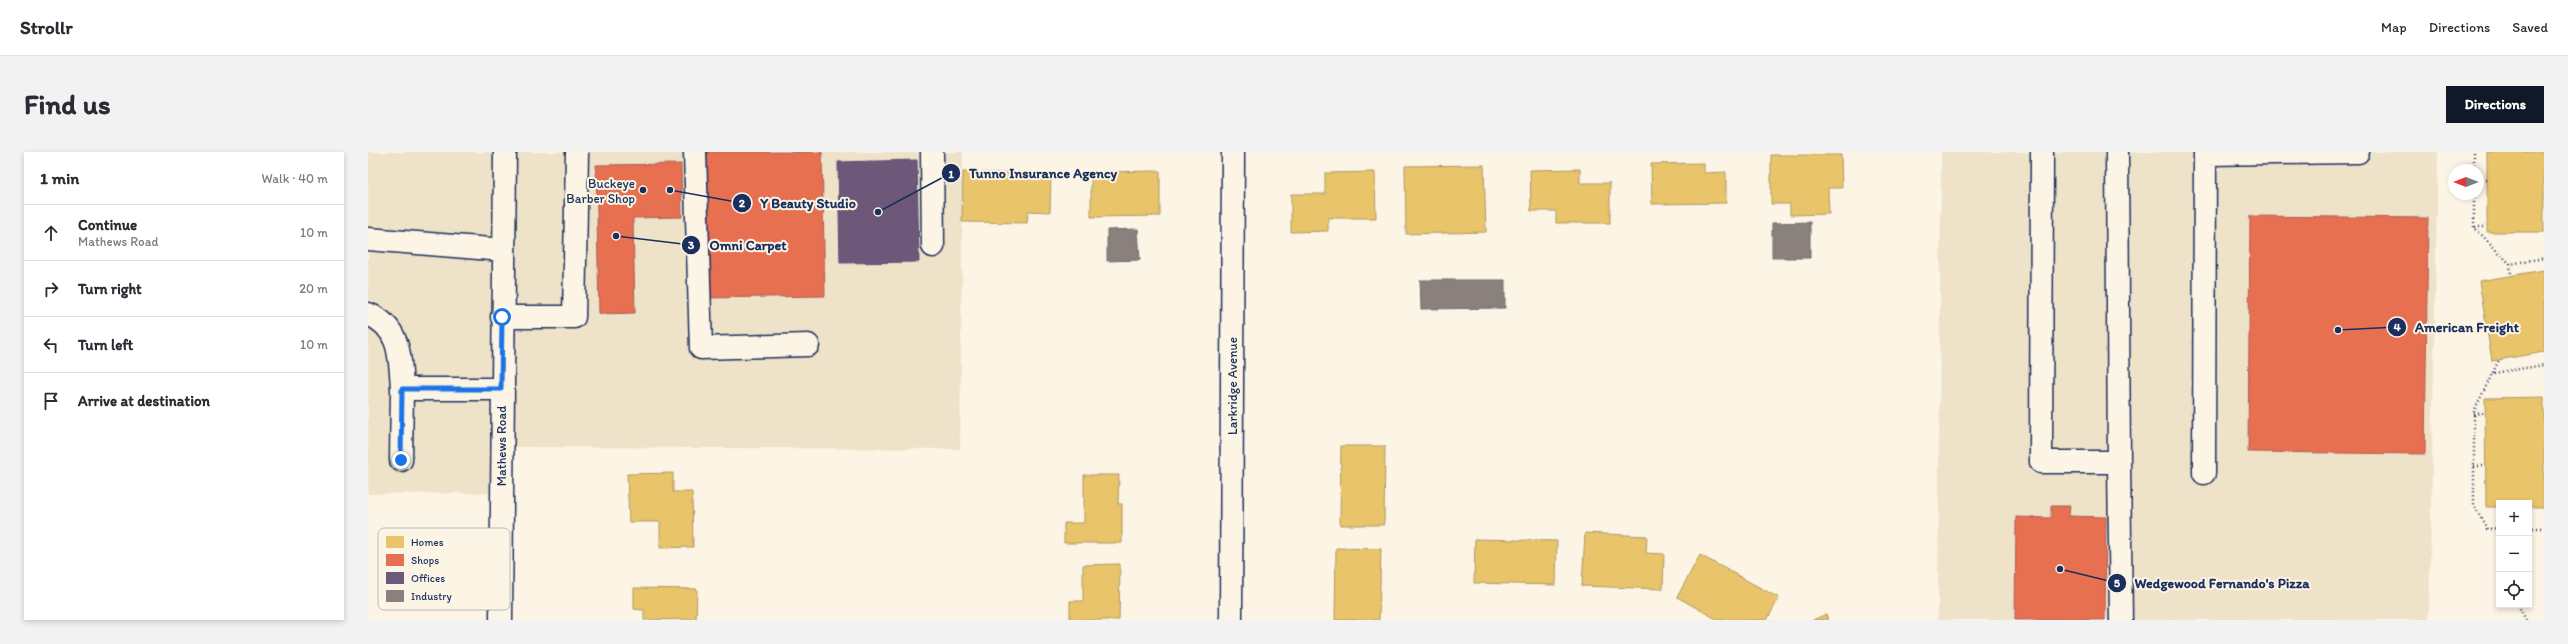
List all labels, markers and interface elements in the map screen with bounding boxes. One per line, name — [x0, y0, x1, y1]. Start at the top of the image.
text: Strollr — [20, 16, 73, 39]
text: Map — [2381, 19, 2407, 36]
text: Directions — [2429, 19, 2490, 36]
text: Saved — [2512, 19, 2548, 36]
button: Directions — [2446, 86, 2544, 123]
text: Find us — [24, 87, 111, 121]
callout: Tunno Insurance Agency — [941, 160, 1124, 186]
north arrow — [2448, 164, 2484, 200]
text: Tunno Insurance Agency — [968, 165, 1118, 182]
text: 1 — [948, 167, 954, 181]
text: 1 min — [40, 168, 79, 188]
text: Walk · 40 m — [262, 171, 328, 186]
place label: Buckeye Barber Shop — [566, 176, 635, 206]
marker: Buckeye Barber Shop — [638, 185, 648, 195]
callout: Y Beauty Studio — [732, 190, 864, 216]
text: Y Beauty Studio — [759, 195, 856, 212]
text: 2 — [739, 196, 746, 210]
text: Continue — [78, 216, 137, 234]
icon: ahead — [40, 222, 62, 244]
text: 10 m — [300, 225, 328, 240]
callout: Omni Carpet — [681, 232, 794, 258]
text: Mathews Road — [78, 234, 158, 249]
text: Omni Carpet — [710, 237, 787, 254]
text: 3 — [688, 238, 695, 252]
icon: right — [40, 278, 62, 300]
text: Turn right — [78, 280, 142, 298]
text: 20 m — [299, 281, 328, 296]
route start — [493, 308, 511, 326]
callout: American Freight — [2387, 314, 2527, 340]
text: American Freight — [2414, 319, 2520, 336]
text: 4 — [2393, 320, 2401, 334]
icon: left — [40, 334, 62, 356]
text: Turn left — [78, 336, 133, 354]
text: 10 m — [300, 337, 328, 352]
street label: Larkridge Avenue — [1225, 337, 1240, 435]
icon: arrive — [40, 390, 62, 412]
text: Arrive at destination — [78, 392, 210, 410]
street label: Mathews Road — [494, 406, 509, 486]
route end — [392, 451, 410, 469]
map controls — [2496, 500, 2532, 608]
button: + — [2496, 500, 2532, 536]
legend — [378, 528, 510, 610]
text: Homes — [411, 536, 444, 549]
button: − — [2496, 536, 2532, 572]
text: Shops — [411, 554, 439, 567]
callout: Wedgewood Fernando's Pizza — [2107, 570, 2317, 596]
text: Offices — [411, 572, 445, 585]
button: locate — [2496, 572, 2532, 608]
text: Wedgewood Fernando's Pizza — [2134, 575, 2310, 592]
text: 5 — [2114, 576, 2121, 590]
text: Industry — [411, 590, 453, 603]

